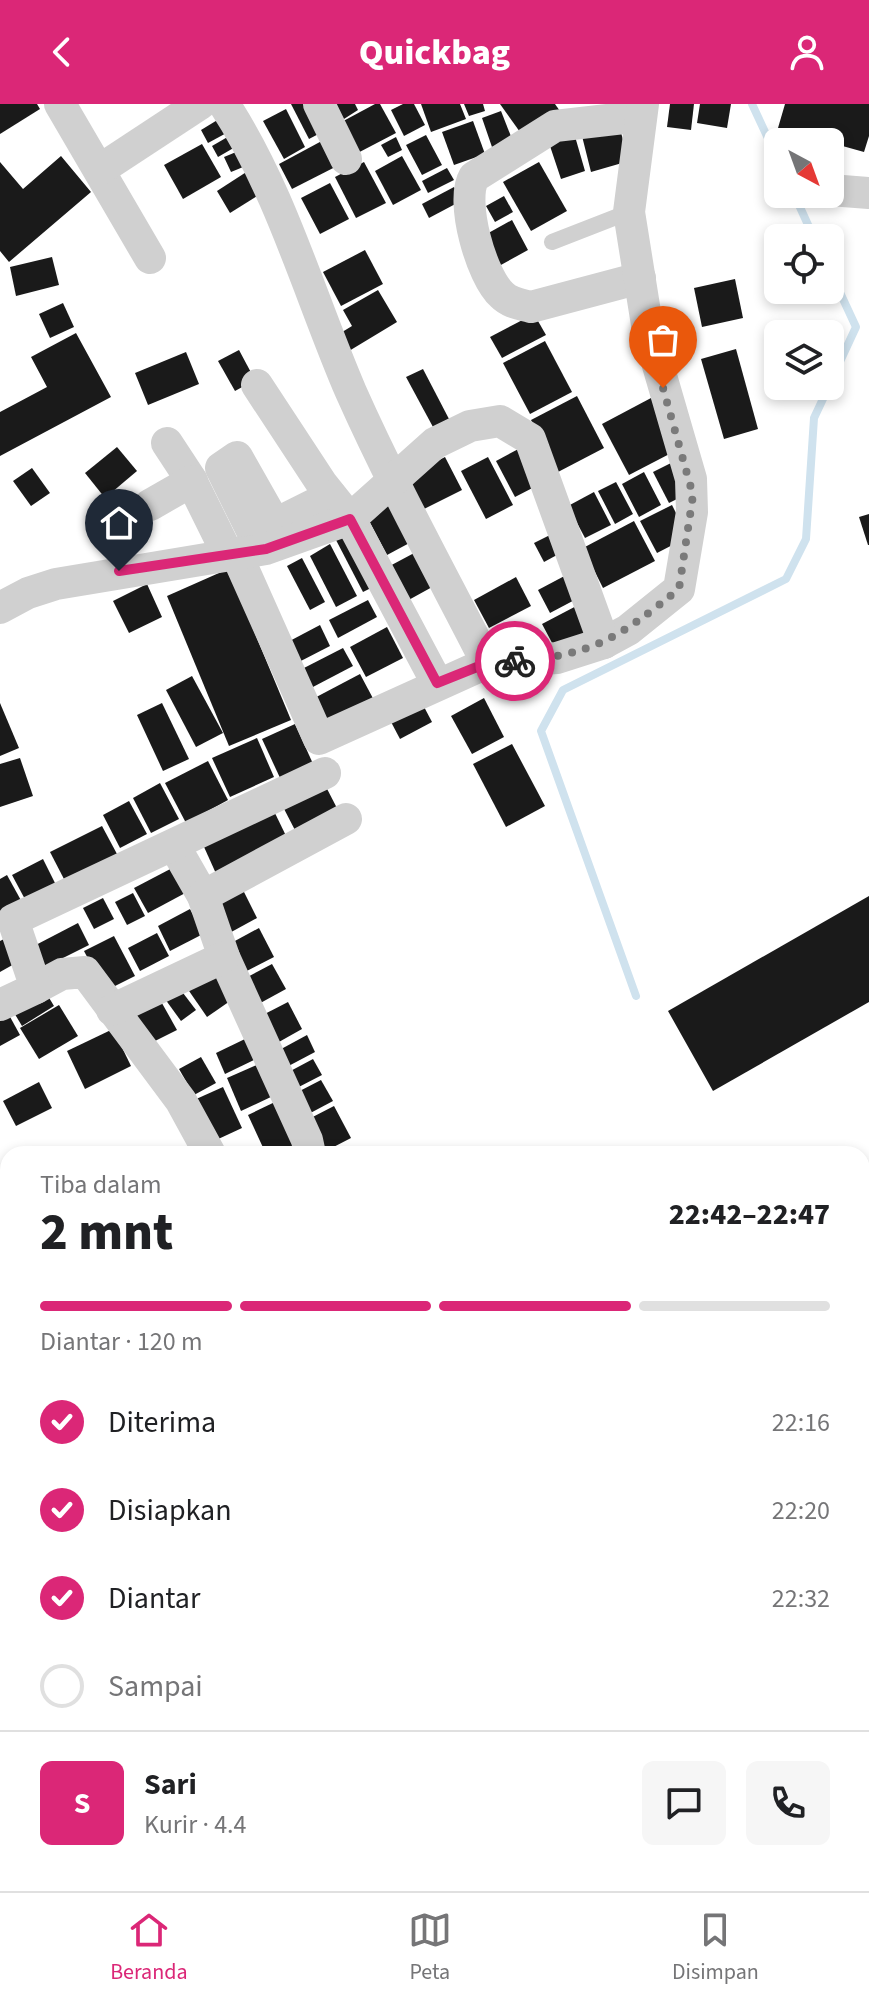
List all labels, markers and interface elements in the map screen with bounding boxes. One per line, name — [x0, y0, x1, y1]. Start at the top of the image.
text: Quickbag — [359, 27, 510, 78]
icon: back — [40, 30, 84, 74]
icon: person — [785, 30, 829, 74]
north arrow — [764, 128, 844, 208]
map controls — [764, 128, 844, 400]
button: locate — [764, 224, 844, 304]
pin — [629, 306, 697, 388]
icon: bag — [641, 318, 685, 362]
button: layers — [764, 320, 844, 400]
pin — [85, 489, 153, 571]
icon: home — [97, 501, 141, 545]
courier — [475, 621, 555, 701]
icon: bike — [493, 639, 537, 683]
text: Tiba dalam — [40, 1166, 161, 1203]
text: 22:42–22:47 — [669, 1193, 830, 1236]
text: 2 mnt — [40, 1196, 173, 1270]
text: Diantar · 120 m — [40, 1323, 202, 1360]
icon: check — [40, 1400, 84, 1444]
text: Diterima — [108, 1401, 216, 1444]
text: 22:16 — [772, 1404, 830, 1441]
icon: check — [40, 1488, 84, 1532]
text: Disiapkan — [108, 1489, 232, 1532]
text: 22:20 — [772, 1492, 830, 1529]
icon: check — [40, 1576, 84, 1620]
text: Diantar — [108, 1577, 200, 1620]
text: 22:32 — [772, 1580, 830, 1617]
text: Sampai — [108, 1665, 203, 1708]
button: chat — [642, 1761, 726, 1845]
button: phone — [746, 1761, 830, 1845]
text: Sari — [144, 1763, 197, 1806]
text: S — [74, 1782, 90, 1825]
text: Kurir · 4.4 — [144, 1806, 246, 1843]
tab: Beranda — [110, 1908, 188, 1988]
tab: Peta — [408, 1908, 452, 1988]
tab: Disimpan — [672, 1908, 759, 1988]

